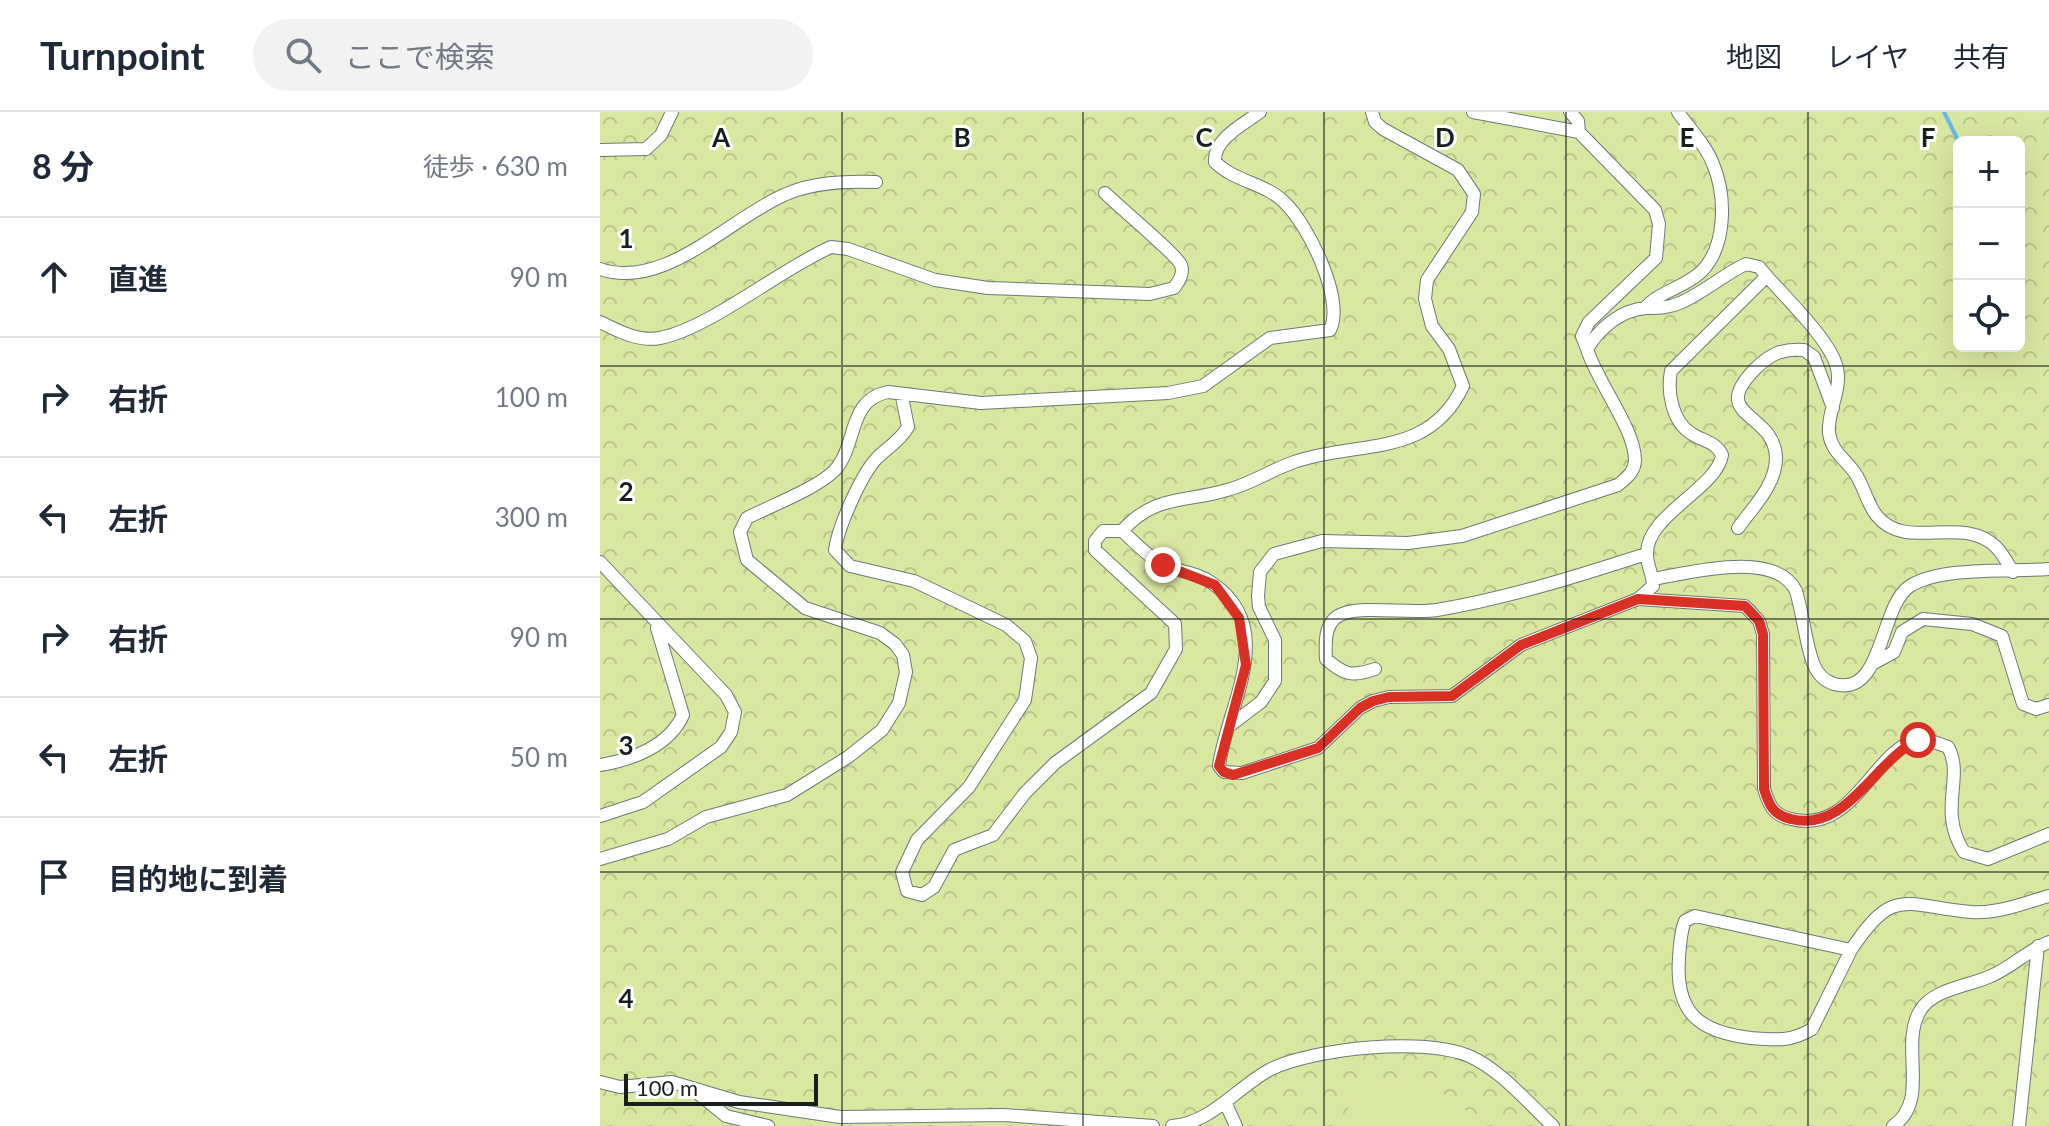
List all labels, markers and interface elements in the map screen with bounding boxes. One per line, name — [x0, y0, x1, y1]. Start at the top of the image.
search box — [253, 19, 813, 91]
text: Turnpoint — [40, 32, 205, 78]
icon: search — [281, 33, 325, 77]
text: ここで検索 — [345, 38, 495, 74]
text: 地図 — [1726, 39, 1782, 73]
text: レイヤ — [1826, 39, 1909, 73]
text: 共有 — [1953, 39, 2009, 73]
text: A — [711, 121, 731, 153]
text: B — [953, 121, 971, 153]
text: C — [1195, 121, 1213, 153]
text: D — [1435, 121, 1455, 153]
text: E — [1680, 121, 1694, 153]
text: F — [1921, 121, 1935, 153]
map controls — [1953, 136, 2025, 352]
button: + — [1953, 136, 2025, 208]
text: 8 分 — [32, 145, 94, 186]
text: 徒歩 · 630 m — [423, 150, 568, 182]
button: − — [1953, 208, 2025, 280]
text: 1 — [618, 222, 634, 254]
icon: ahead — [32, 255, 76, 299]
text: 直進 — [108, 260, 168, 296]
text: 90 m — [510, 261, 568, 293]
button: locate — [1953, 280, 2025, 352]
icon: right — [32, 375, 76, 419]
text: 右折 — [108, 380, 168, 416]
text: 100 m — [495, 381, 568, 413]
text: 2 — [618, 475, 634, 507]
icon: left — [32, 495, 76, 539]
text: 左折 — [108, 500, 168, 536]
text: 300 m — [495, 501, 568, 533]
route end — [1145, 547, 1181, 583]
icon: right — [32, 615, 76, 659]
text: 右折 — [108, 620, 168, 656]
text: 90 m — [510, 621, 568, 653]
route start — [1900, 722, 1936, 758]
text: 3 — [618, 729, 634, 761]
icon: left — [32, 735, 76, 779]
text: 左折 — [108, 740, 168, 776]
text: 50 m — [510, 741, 568, 773]
icon: arrive — [32, 855, 76, 899]
text: 目的地に到着 — [108, 860, 288, 896]
text: 4 — [618, 982, 634, 1014]
scale bar — [624, 1070, 818, 1106]
text: 100 m — [636, 1074, 698, 1101]

